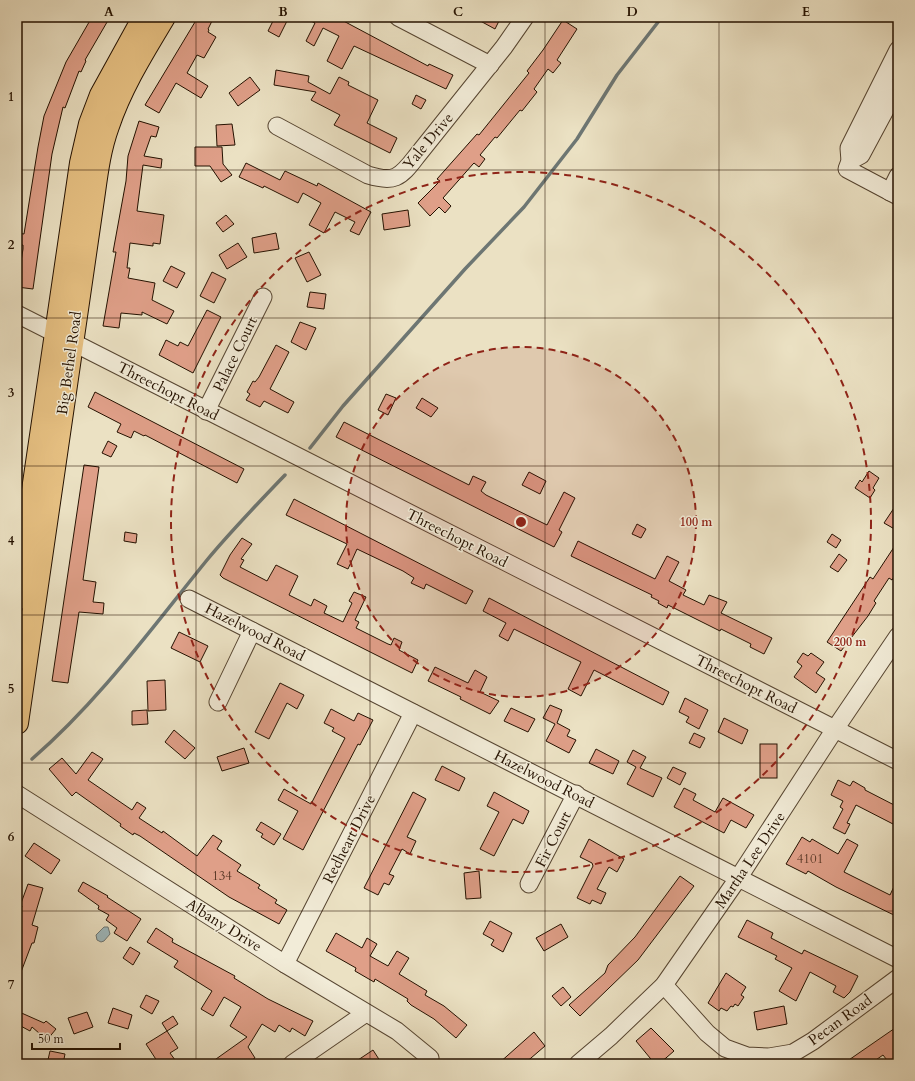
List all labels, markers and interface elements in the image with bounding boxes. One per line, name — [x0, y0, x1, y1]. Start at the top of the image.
text: A — [104, 3, 114, 21]
text: B — [278, 3, 288, 21]
text: C — [453, 3, 463, 21]
text: D — [626, 3, 638, 21]
text: E — [802, 3, 810, 21]
text: 1 — [8, 88, 14, 106]
street label: Yale Drive — [398, 108, 458, 174]
text: 2 — [8, 236, 15, 254]
street label: Big Bethel Road — [52, 310, 86, 416]
street label: Palace Court — [208, 313, 262, 395]
street label: Threechopt Road — [114, 357, 222, 425]
text: 3 — [8, 384, 15, 402]
street label: Threechopt Road — [403, 504, 511, 572]
text: 100 m — [680, 514, 713, 530]
centre of rings — [514, 515, 528, 529]
text: 4 — [8, 532, 15, 550]
street label: Hazelwood Road — [202, 598, 308, 666]
text: 200 m — [834, 634, 867, 650]
street label: Threechopt Road — [692, 650, 800, 718]
text: 5 — [8, 680, 14, 698]
street label: Hazelwood Road — [491, 745, 597, 813]
street label: Redheart Drive — [318, 791, 380, 887]
street label: Fir Court — [530, 807, 576, 870]
street label: Martha Lee Drive — [710, 808, 790, 912]
text: 6 — [8, 828, 15, 846]
house number: 4101 — [797, 850, 823, 868]
house number: 134 — [212, 867, 232, 885]
street label: Albany Drive — [182, 894, 266, 956]
text: 7 — [8, 976, 15, 994]
street label: Pecan Road — [804, 990, 876, 1050]
scale bar — [32, 1025, 120, 1051]
text: 50 m — [38, 1031, 65, 1047]

